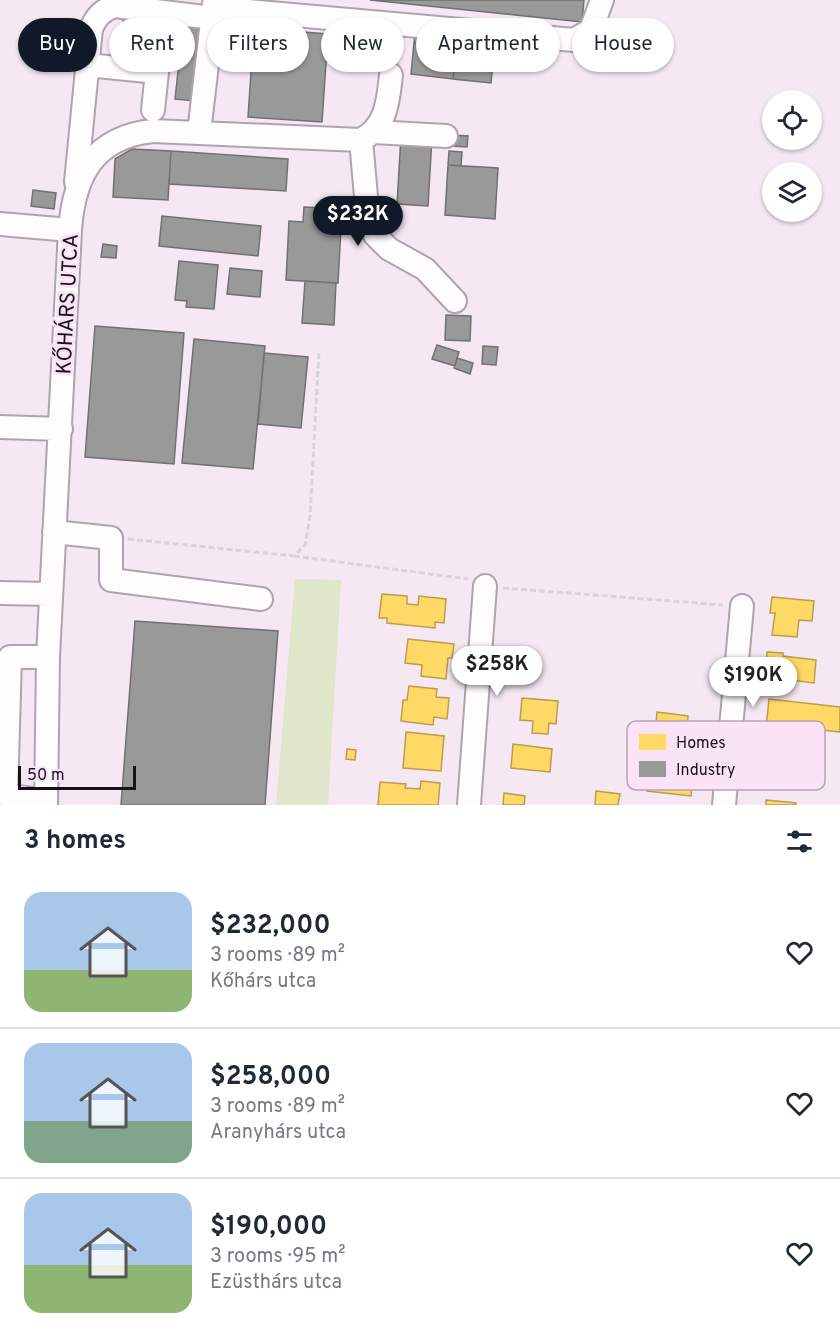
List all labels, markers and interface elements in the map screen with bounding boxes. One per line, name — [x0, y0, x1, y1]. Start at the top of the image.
chip: Buy — [18, 18, 97, 72]
chip: Rent — [109, 18, 195, 72]
chip: Filters — [207, 18, 309, 72]
chip: New — [321, 18, 404, 72]
chip: Apartment — [416, 18, 560, 72]
chip: House — [572, 18, 674, 72]
map controls — [762, 90, 822, 222]
button: locate — [762, 90, 822, 150]
button: layers — [762, 162, 822, 222]
pin: $232K — [316, 196, 400, 247]
text: $232K — [327, 202, 389, 228]
street label: KŐHÁRS UTCA — [50, 233, 86, 375]
pin: $258K — [455, 646, 539, 697]
text: $258K — [465, 652, 529, 678]
pin: $190K — [711, 657, 795, 708]
text: $190K — [723, 663, 783, 689]
legend — [627, 721, 825, 790]
text: Homes — [676, 734, 726, 754]
text: Industry — [676, 761, 735, 781]
scale bar — [18, 763, 136, 790]
text: 50 m — [27, 766, 65, 786]
text: 3 homes — [24, 825, 126, 858]
icon: filters — [783, 825, 816, 858]
text: $232,000 — [210, 910, 331, 943]
icon: home — [72, 916, 144, 988]
icon: heart — [783, 936, 816, 969]
text: 3 rooms · 89 m² — [210, 943, 345, 969]
text: Kőhárs utca — [210, 969, 316, 995]
text: $258,000 — [210, 1061, 331, 1094]
icon: home — [72, 1067, 144, 1139]
icon: heart — [783, 1087, 816, 1120]
text: 3 rooms · 89 m² — [210, 1094, 345, 1120]
text: Aranyhárs utca — [210, 1120, 346, 1146]
text: $190,000 — [210, 1211, 327, 1244]
icon: home — [72, 1217, 144, 1289]
icon: heart — [783, 1237, 816, 1270]
text: 3 rooms · 95 m² — [210, 1244, 346, 1270]
text: Ezüsthárs utca — [210, 1270, 342, 1296]

